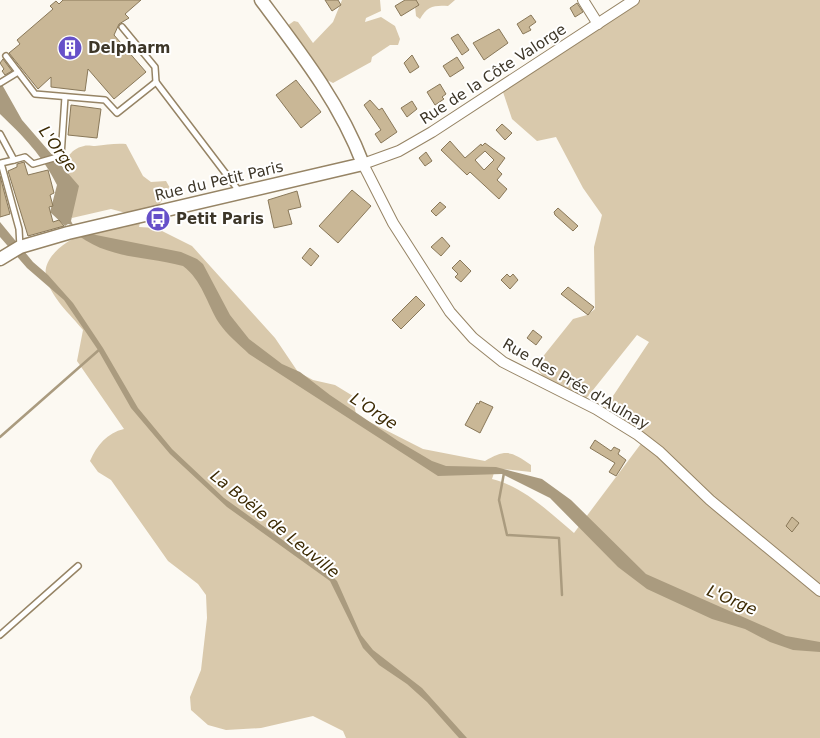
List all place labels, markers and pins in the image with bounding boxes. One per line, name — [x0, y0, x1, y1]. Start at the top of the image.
building icon: Delpharm — [57, 35, 83, 61]
place label: Delpharm — [88, 39, 170, 57]
bus stop icon: Petit Paris — [145, 206, 171, 232]
place label: Petit Paris — [176, 210, 264, 228]

